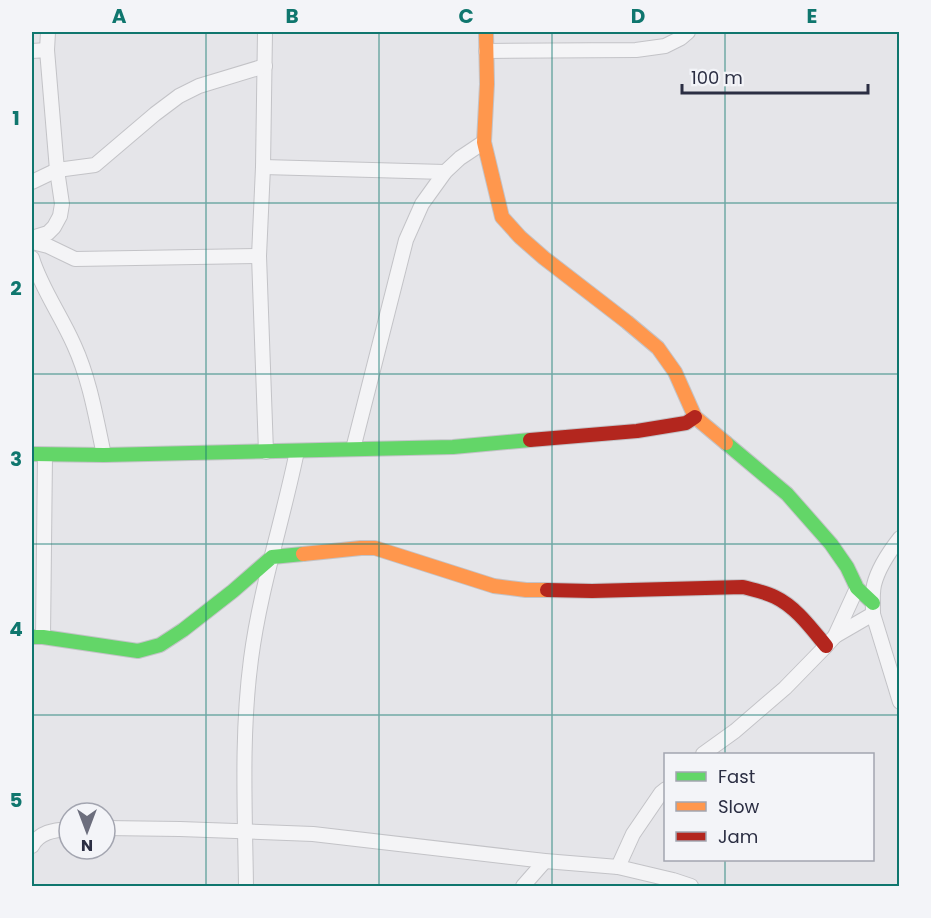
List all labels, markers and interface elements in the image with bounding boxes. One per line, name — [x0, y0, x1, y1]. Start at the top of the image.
text: A — [112, 2, 127, 30]
text: B — [285, 2, 299, 30]
text: C — [458, 2, 474, 30]
text: D — [631, 2, 645, 30]
text: E — [807, 2, 817, 30]
scale bar — [682, 57, 868, 95]
text: 100 m — [691, 65, 743, 90]
text: 1 — [12, 104, 20, 132]
text: 2 — [10, 274, 22, 302]
text: 3 — [10, 445, 22, 473]
text: 4 — [9, 615, 23, 643]
legend — [664, 753, 874, 861]
text: Fast — [718, 764, 755, 789]
text: 5 — [10, 786, 23, 814]
text: Slow — [718, 794, 760, 819]
north arrow — [57, 801, 117, 861]
text: Jam — [718, 824, 758, 849]
text: N — [81, 834, 93, 857]

